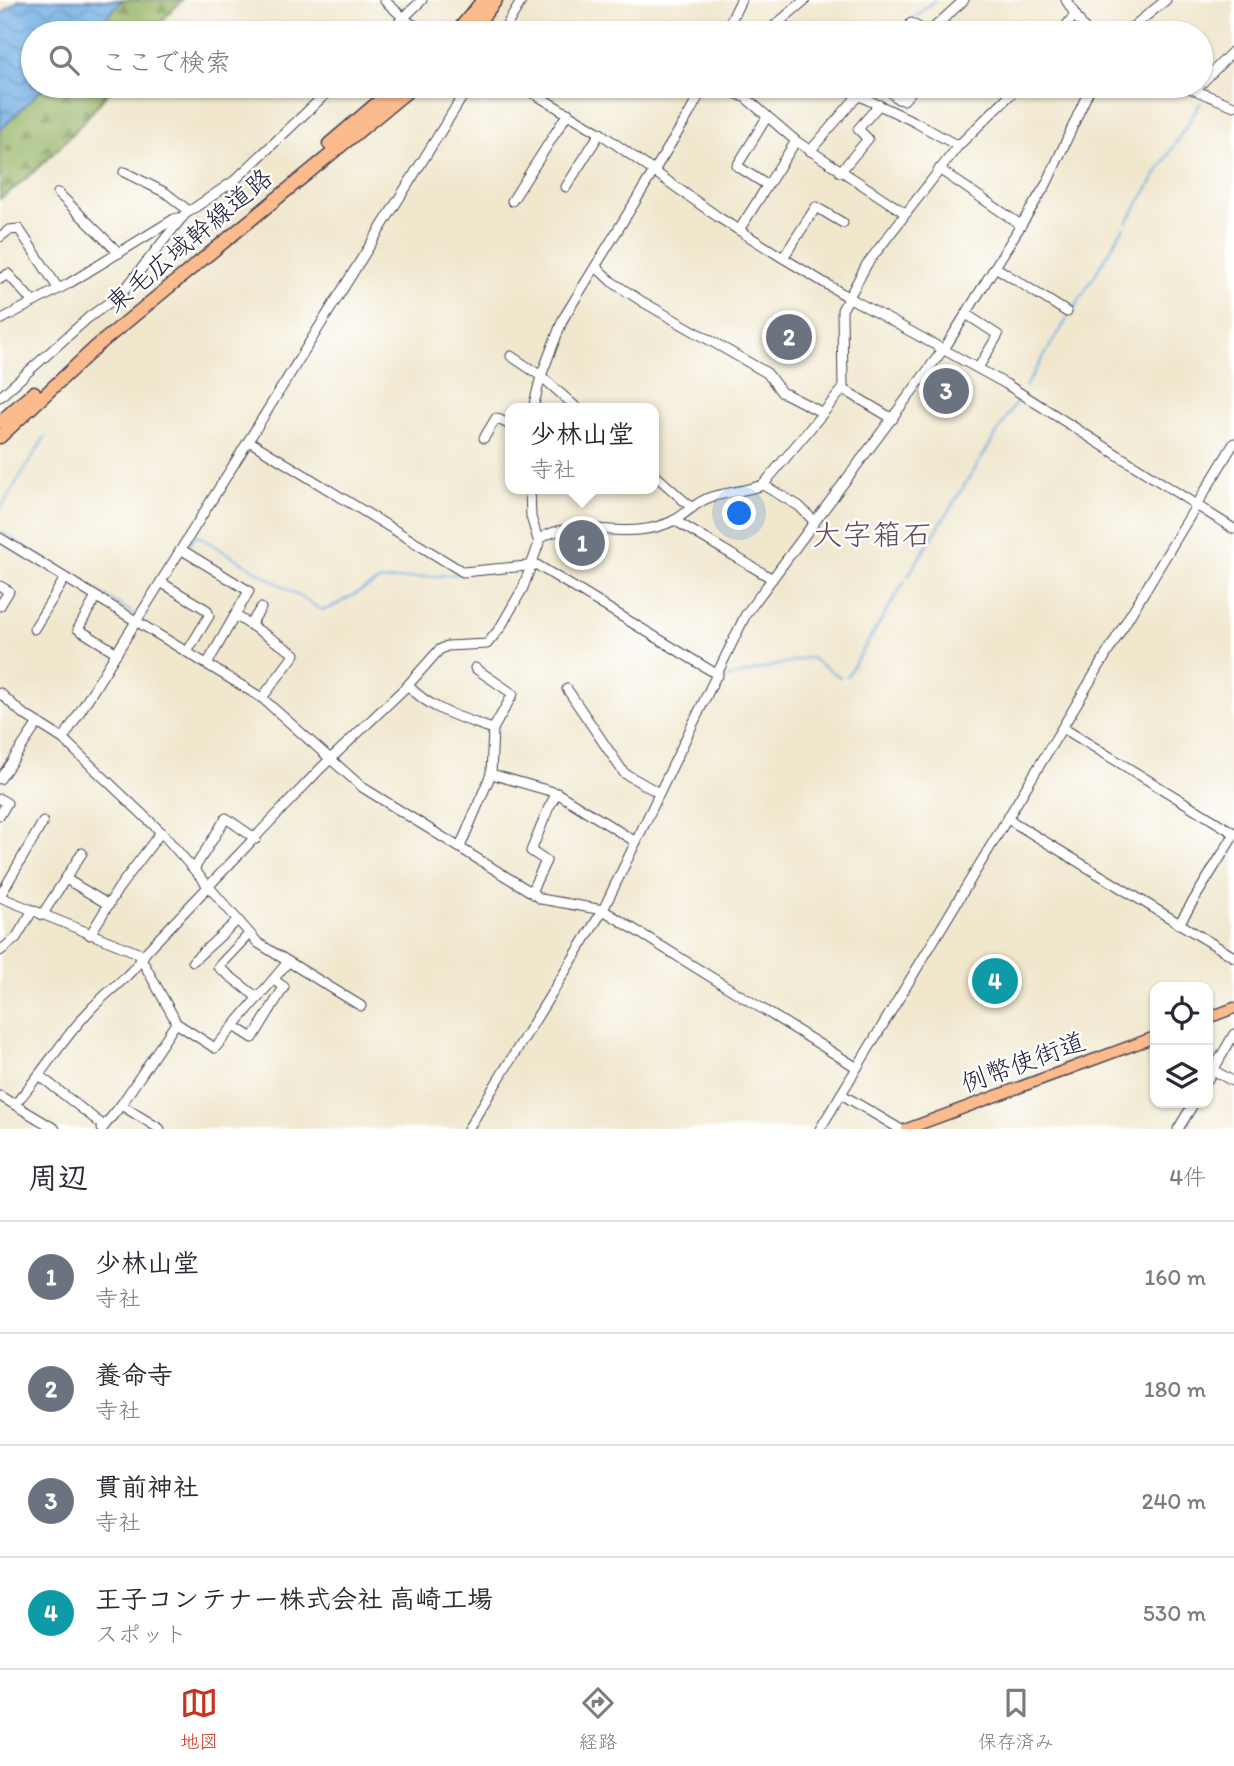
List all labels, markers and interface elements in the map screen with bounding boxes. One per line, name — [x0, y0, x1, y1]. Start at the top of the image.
search box — [21, 21, 1213, 98]
icon: search — [45, 41, 83, 79]
text: ここで検索 — [101, 46, 231, 78]
street label: 東毛広域幹線道路 — [99, 161, 279, 319]
pin: 2 — [766, 311, 812, 363]
pin: 3 — [923, 365, 969, 417]
popup — [505, 403, 659, 494]
text: 少林山堂 — [530, 418, 634, 450]
text: 寺社 — [530, 455, 576, 483]
your location — [722, 496, 756, 530]
district label: 大字箱石 — [812, 516, 932, 553]
pin: 1 — [559, 517, 605, 569]
pin: 4 — [972, 955, 1018, 1007]
map controls — [1150, 982, 1213, 1108]
button: locate — [1150, 982, 1213, 1045]
street label: 例幣使街道 — [956, 1025, 1090, 1099]
button: layers — [1150, 1045, 1213, 1108]
text: 周辺 — [28, 1159, 88, 1196]
text: 4件 — [1169, 1163, 1206, 1191]
text: 少林山堂 — [95, 1247, 199, 1279]
text: 1 — [46, 1263, 56, 1291]
text: 160 m — [1144, 1263, 1206, 1291]
text: 寺社 — [95, 1284, 141, 1312]
text: 養命寺 — [95, 1359, 173, 1391]
text: 2 — [45, 1375, 57, 1403]
text: 180 m — [1144, 1375, 1206, 1403]
text: 寺社 — [95, 1396, 141, 1424]
text: 貫前神社 — [95, 1471, 199, 1503]
text: 3 — [45, 1487, 57, 1515]
text: 240 m — [1141, 1487, 1206, 1515]
text: 寺社 — [95, 1508, 141, 1536]
text: 王子コンテナー株式会社 高崎工場 — [95, 1583, 493, 1615]
text: 4 — [44, 1599, 58, 1627]
text: 530 m — [1143, 1599, 1206, 1627]
text: スポット — [95, 1620, 187, 1648]
tab: 地図 — [180, 1684, 218, 1753]
tab: 経路 — [579, 1684, 617, 1753]
tab: 保存済み — [978, 1684, 1054, 1753]

